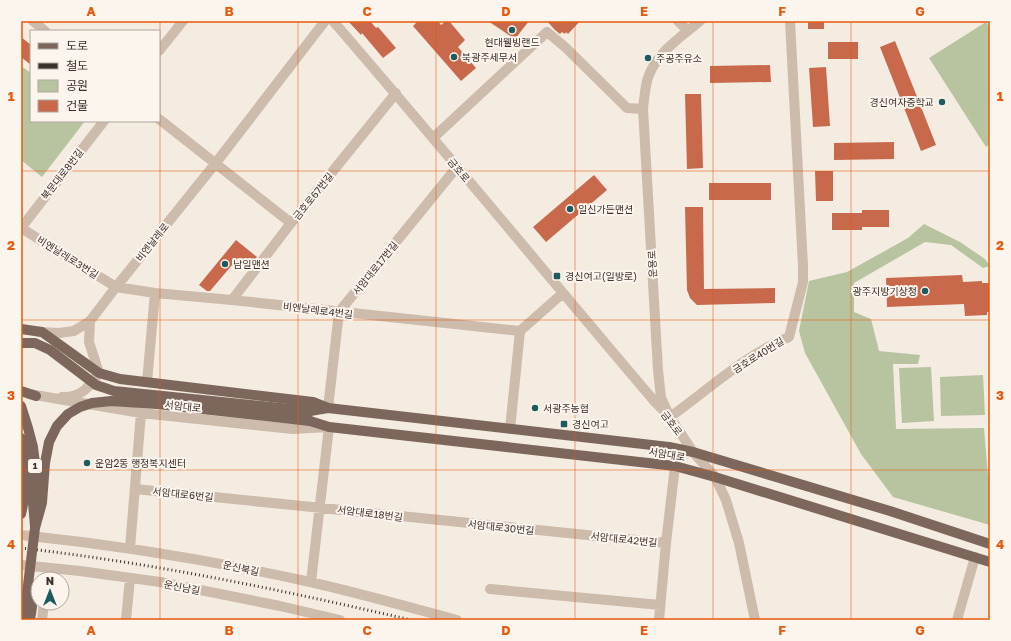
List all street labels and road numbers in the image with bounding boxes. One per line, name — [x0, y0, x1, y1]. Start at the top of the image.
street label: 북문대로8번길 — [38, 146, 86, 202]
street label: 금호로 — [446, 156, 472, 184]
street label: 금호로67번길 — [290, 170, 336, 222]
street label: 비엔날레로 — [133, 220, 171, 264]
street label: 비엔날레로3번길 — [35, 233, 101, 281]
street label: 서암대로17번길 — [350, 239, 400, 297]
street label: 운용로 — [645, 250, 659, 278]
street label: 비엔날레로4번길 — [282, 300, 354, 320]
street label: 금호로40번길 — [730, 334, 786, 376]
street label: 서암대로 — [164, 398, 202, 414]
street label: 금호로 — [659, 408, 685, 438]
street label: 서암대로 — [648, 445, 686, 463]
road number: 1 — [28, 459, 42, 473]
street label: 서암대로6번길 — [152, 485, 214, 503]
street label: 서암대로18번길 — [336, 503, 404, 523]
street label: 서암대로30번길 — [467, 518, 535, 536]
street label: 서암대로42번길 — [590, 530, 658, 548]
street label: 운신북길 — [222, 558, 260, 578]
street label: 운신남길 — [163, 578, 201, 596]

